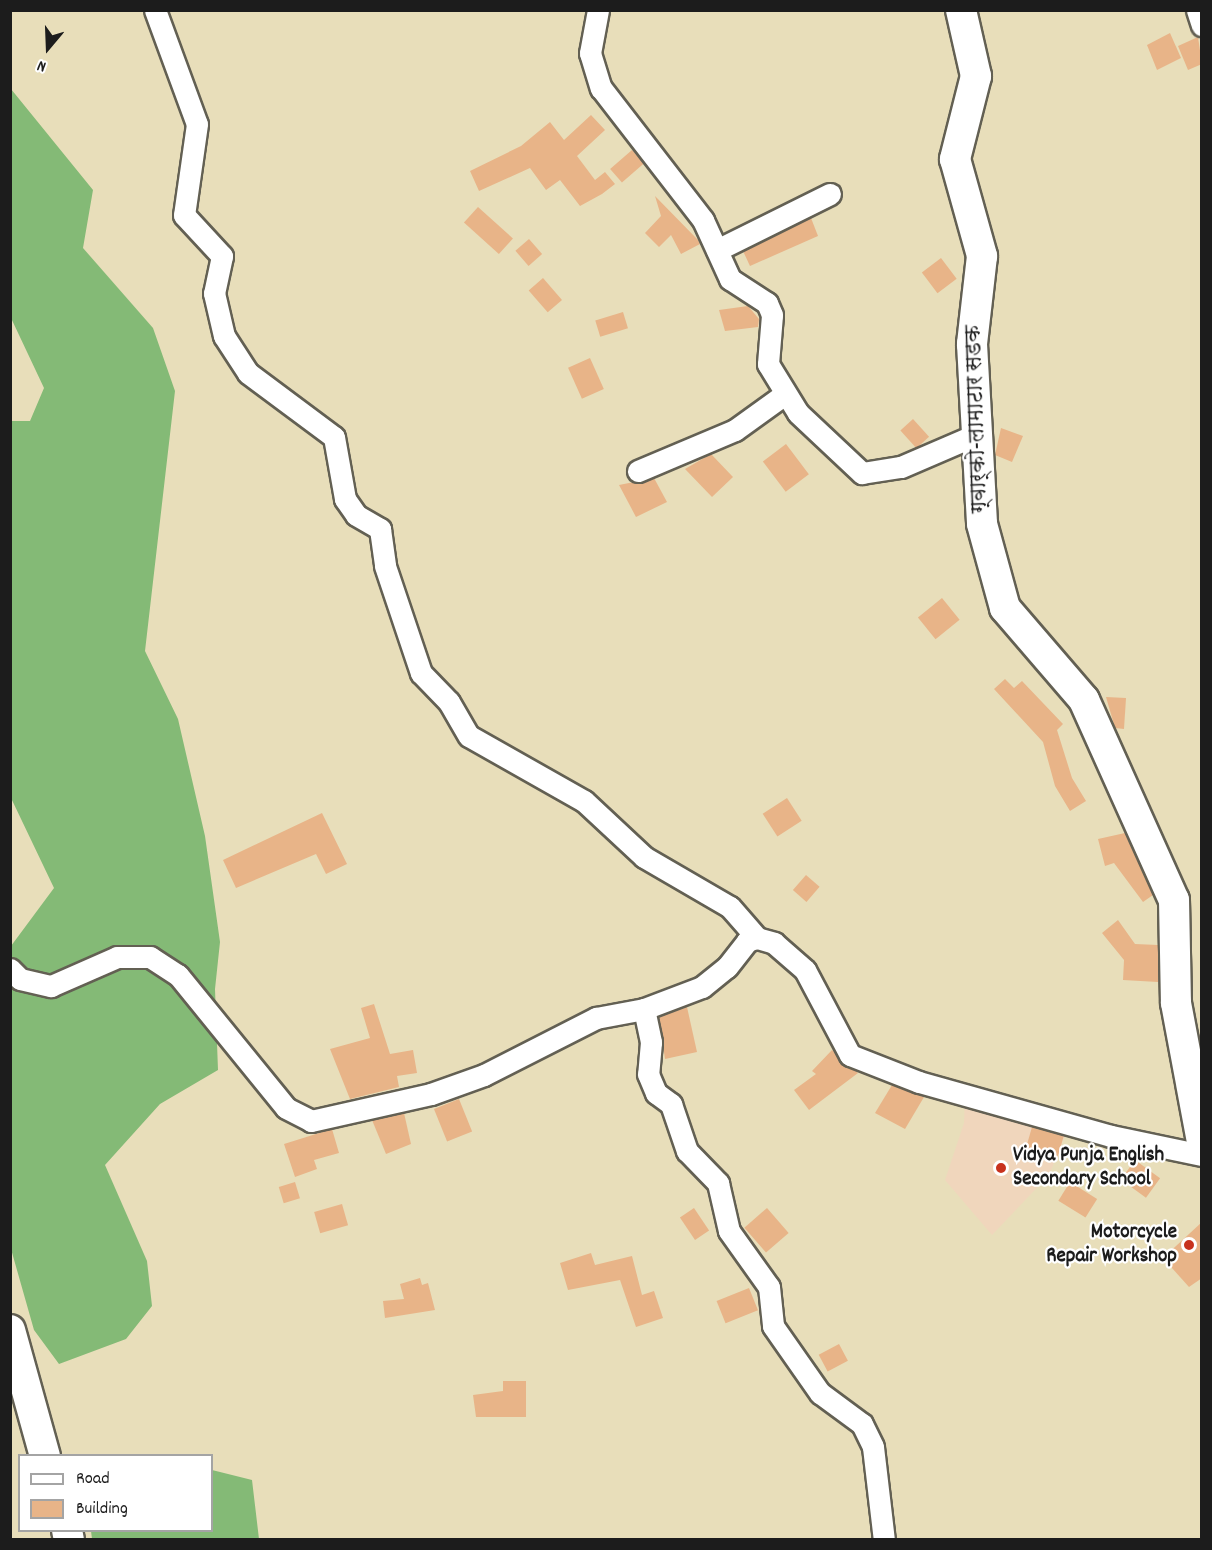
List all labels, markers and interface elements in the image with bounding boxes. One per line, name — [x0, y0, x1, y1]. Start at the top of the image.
north arrow — [18, 18, 78, 78]
text: N — [34, 53, 49, 78]
street label: ग्वार्को-लामाटार सडक — [962, 324, 994, 514]
place label: Vidya Punja English Secondary School — [1013, 1143, 1164, 1193]
marker: Vidya Punja English Secondary School — [994, 1161, 1008, 1175]
place label: Motorcycle Repair Workshop — [1046, 1220, 1177, 1270]
marker: Motorcycle Repair Workshop — [1182, 1238, 1196, 1252]
legend — [18, 1454, 213, 1532]
text: Road — [76, 1467, 110, 1492]
text: Building — [76, 1497, 128, 1522]

